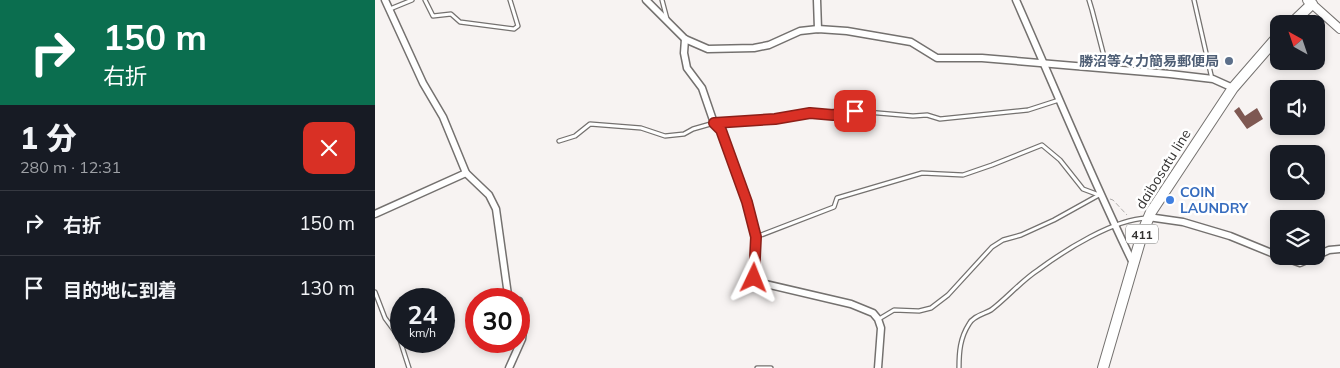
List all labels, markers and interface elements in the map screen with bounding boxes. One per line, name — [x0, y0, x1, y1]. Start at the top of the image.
text: 150 m — [103, 15, 207, 59]
north arrow — [1270, 15, 1325, 70]
map controls — [1270, 15, 1325, 265]
icon: right — [20, 20, 85, 85]
place label: 勝沼等々力簡易郵便局 — [1079, 52, 1219, 70]
marker: 勝沼等々力簡易郵便局 — [1223, 55, 1235, 67]
text: 右折 — [103, 62, 147, 90]
button: sound — [1270, 80, 1325, 135]
pin — [834, 90, 876, 132]
icon: arrive — [841, 97, 869, 125]
text: 1 分 — [20, 119, 76, 157]
button: close — [303, 122, 355, 174]
street label: daibosatu line — [1131, 126, 1195, 212]
button: search — [1270, 145, 1325, 200]
text: 280 m · 12:31 — [20, 157, 121, 177]
place label: COIN LAUNDRY — [1180, 183, 1249, 217]
marker: COIN LAUNDRY — [1164, 194, 1176, 206]
icon: right — [20, 209, 48, 237]
button: layers — [1270, 210, 1325, 265]
text: 150 m — [299, 211, 355, 235]
text: 右折 — [63, 213, 101, 237]
road number: 411 — [1126, 224, 1158, 243]
position arrow — [727, 251, 779, 303]
icon: arrive — [20, 274, 48, 302]
text: 130 m — [299, 276, 355, 300]
text: 目的地に到着 — [63, 278, 177, 302]
speed limit sign: 30 — [465, 288, 530, 353]
text: 24 — [407, 299, 438, 330]
text: km/h — [409, 325, 436, 340]

